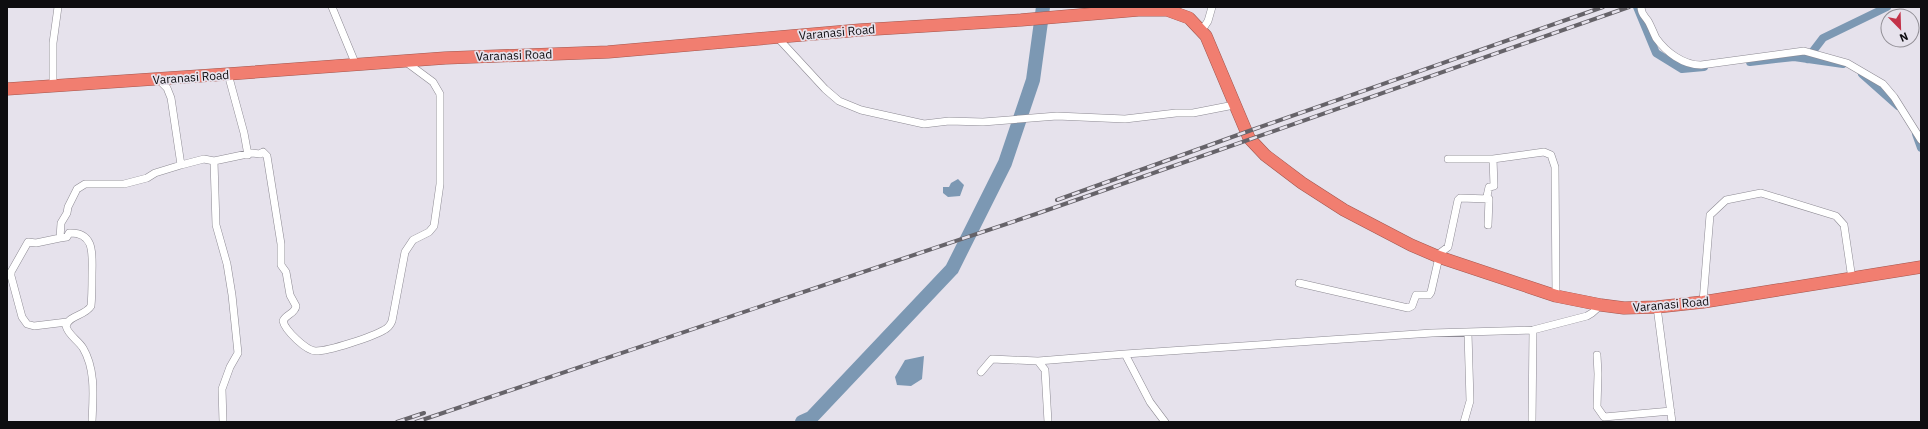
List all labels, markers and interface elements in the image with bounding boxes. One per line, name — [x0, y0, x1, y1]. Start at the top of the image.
north arrow — [1880, 8, 1920, 48]
street label: Varanasi Road — [798, 21, 876, 43]
text: N — [1897, 29, 1910, 45]
street label: Varanasi Road — [475, 46, 553, 64]
street label: Varanasi Road — [152, 67, 230, 87]
street label: Varanasi Road — [1632, 293, 1710, 315]

